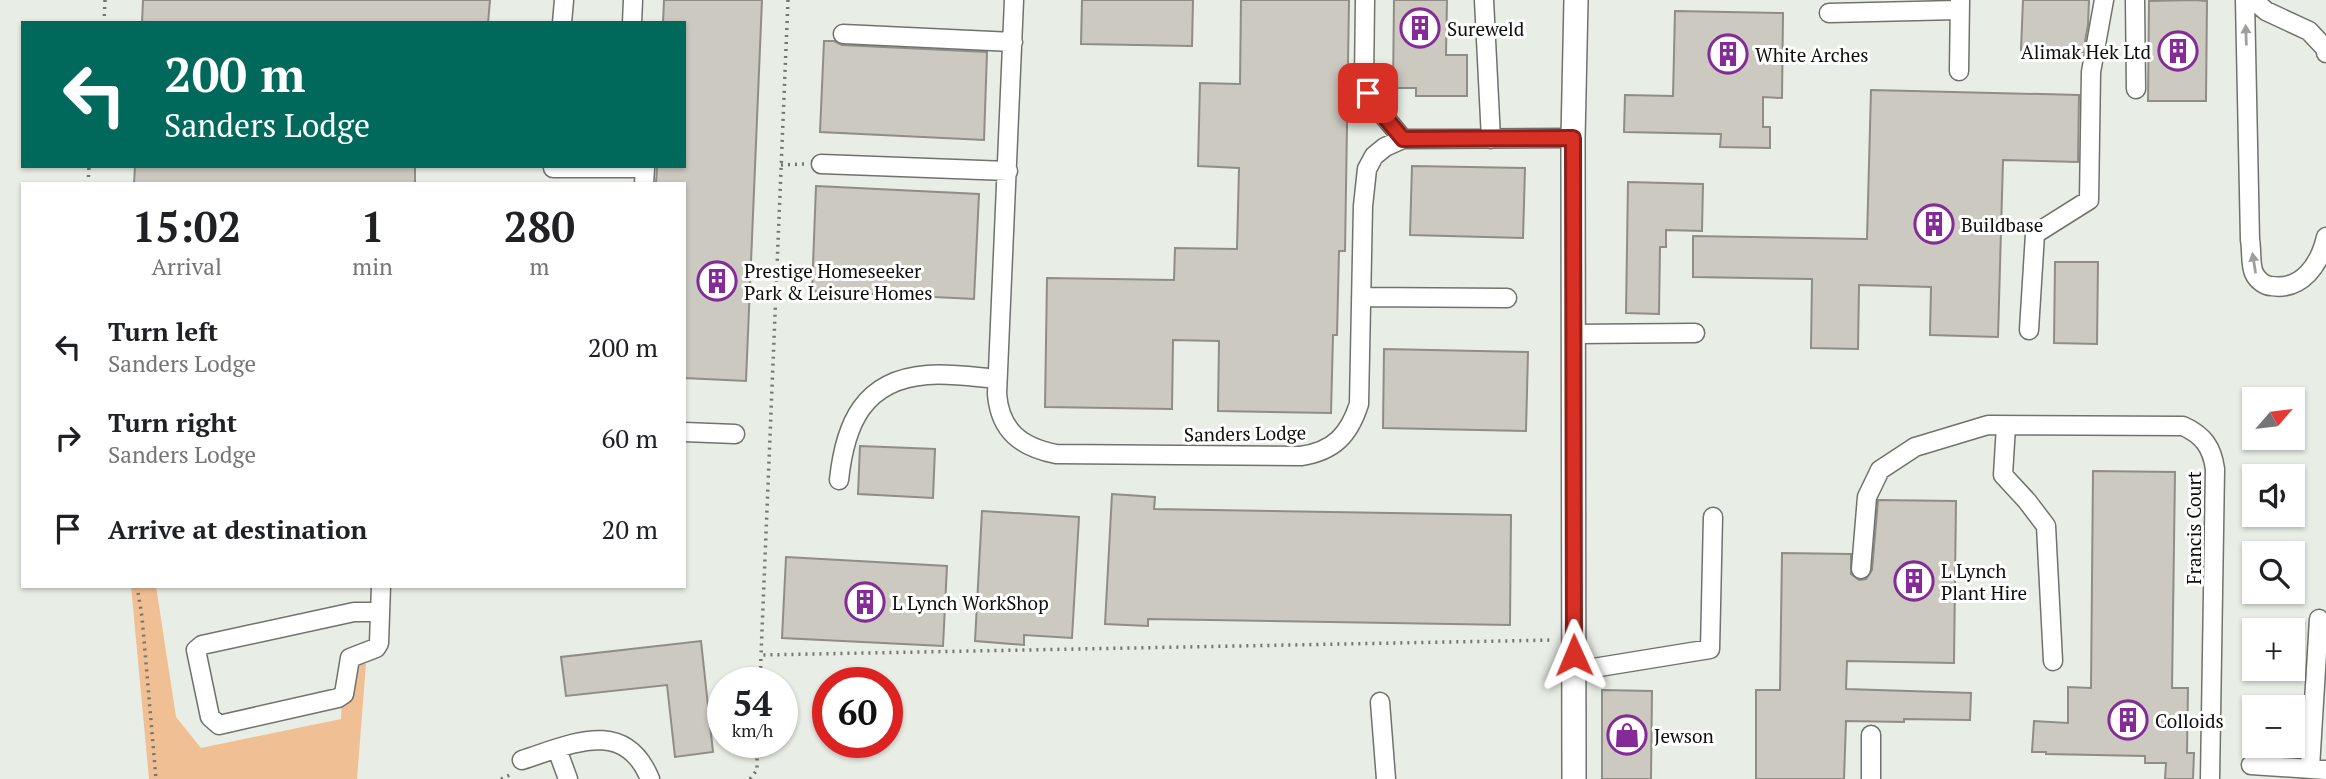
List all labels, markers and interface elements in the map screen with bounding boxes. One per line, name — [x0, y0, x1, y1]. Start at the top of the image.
building icon: Sureweld — [1399, 7, 1441, 49]
place label: Sureweld — [1447, 16, 1525, 41]
one-way arrow — [2241, 24, 2252, 46]
building icon: Alimak Hek Ltd — [2157, 30, 2199, 72]
building icon: White Arches — [1707, 33, 1749, 75]
place label: Alimak Hek Ltd — [2021, 39, 2151, 64]
text: 200 m — [164, 41, 306, 106]
place label: White Arches — [1755, 42, 1869, 67]
icon: left — [49, 49, 140, 140]
pin — [1338, 63, 1398, 123]
icon: arrive — [1349, 74, 1387, 112]
text: Sanders Lodge — [164, 104, 370, 146]
text: 15:02 — [132, 198, 241, 254]
text: 1 — [361, 198, 384, 254]
text: 280 — [504, 198, 575, 254]
building icon: Buildbase — [1913, 203, 1955, 245]
place label: Buildbase — [1961, 212, 2043, 237]
text: Arrival — [151, 251, 222, 282]
text: min — [352, 251, 393, 282]
text: m — [529, 251, 549, 282]
one-way arrow — [2248, 252, 2259, 274]
place label: Prestige Homeseeker Park & Leisure Homes — [744, 258, 933, 305]
building icon: Prestige Homeseeker Park & Leisure Homes — [696, 260, 738, 302]
text: Turn left — [108, 314, 218, 348]
icon: left — [49, 328, 87, 366]
text: 200 m — [588, 330, 658, 364]
text: Sanders Lodge — [108, 348, 256, 379]
north arrow — [2242, 387, 2305, 450]
map controls — [2242, 387, 2305, 758]
text: Turn right — [108, 405, 237, 439]
icon: right — [49, 419, 87, 457]
street label: Sanders Lodge — [1184, 419, 1306, 447]
text: 60 m — [602, 421, 658, 455]
text: Sanders Lodge — [108, 439, 256, 470]
button: sound — [2242, 464, 2305, 527]
street label: Francis Court — [2181, 471, 2206, 585]
icon: arrive — [49, 510, 87, 548]
text: Arrive at destination — [108, 512, 367, 546]
text: 20 m — [602, 512, 658, 546]
button: search — [2242, 541, 2305, 604]
place label: L Lynch Plant Hire — [1941, 558, 2027, 605]
building icon: L Lynch Plant Hire — [1893, 560, 1935, 602]
building icon: L Lynch WorkShop — [844, 581, 886, 623]
place label: L Lynch WorkShop — [892, 590, 1049, 615]
position arrow — [1537, 618, 1611, 692]
button: + — [2242, 618, 2305, 681]
speed limit sign: 60 — [812, 667, 903, 758]
text: 54 — [733, 680, 772, 726]
button: − — [2242, 695, 2305, 758]
building icon: Colloids — [2107, 699, 2149, 741]
place label: Colloids — [2155, 708, 2224, 733]
shop icon: Jewson — [1606, 714, 1648, 756]
text: km/h — [732, 718, 773, 742]
place label: Jewson — [1654, 723, 1714, 748]

